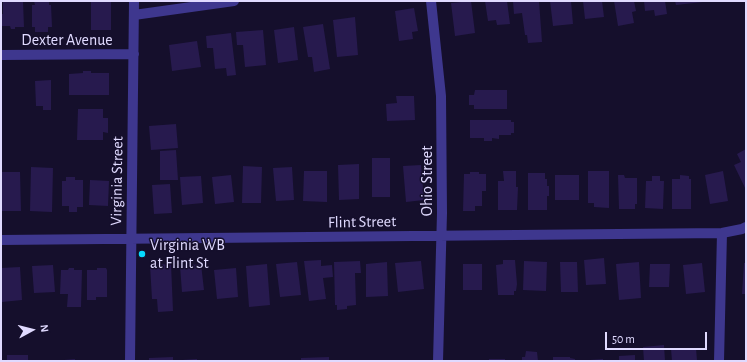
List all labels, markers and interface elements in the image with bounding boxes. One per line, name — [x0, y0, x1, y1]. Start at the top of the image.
street label: Dexter Avenue — [21, 30, 113, 50]
street label: Virginia Street — [107, 136, 127, 226]
street label: Ohio Street — [417, 146, 437, 216]
street label: Flint Street — [328, 212, 396, 232]
place label: Virginia WB at Flint St — [150, 235, 225, 273]
marker: Virginia WB at Flint St — [137, 249, 147, 259]
north arrow — [12, 310, 52, 350]
text: N — [38, 324, 50, 333]
scale bar — [607, 324, 709, 350]
text: 50 m — [612, 333, 635, 345]

